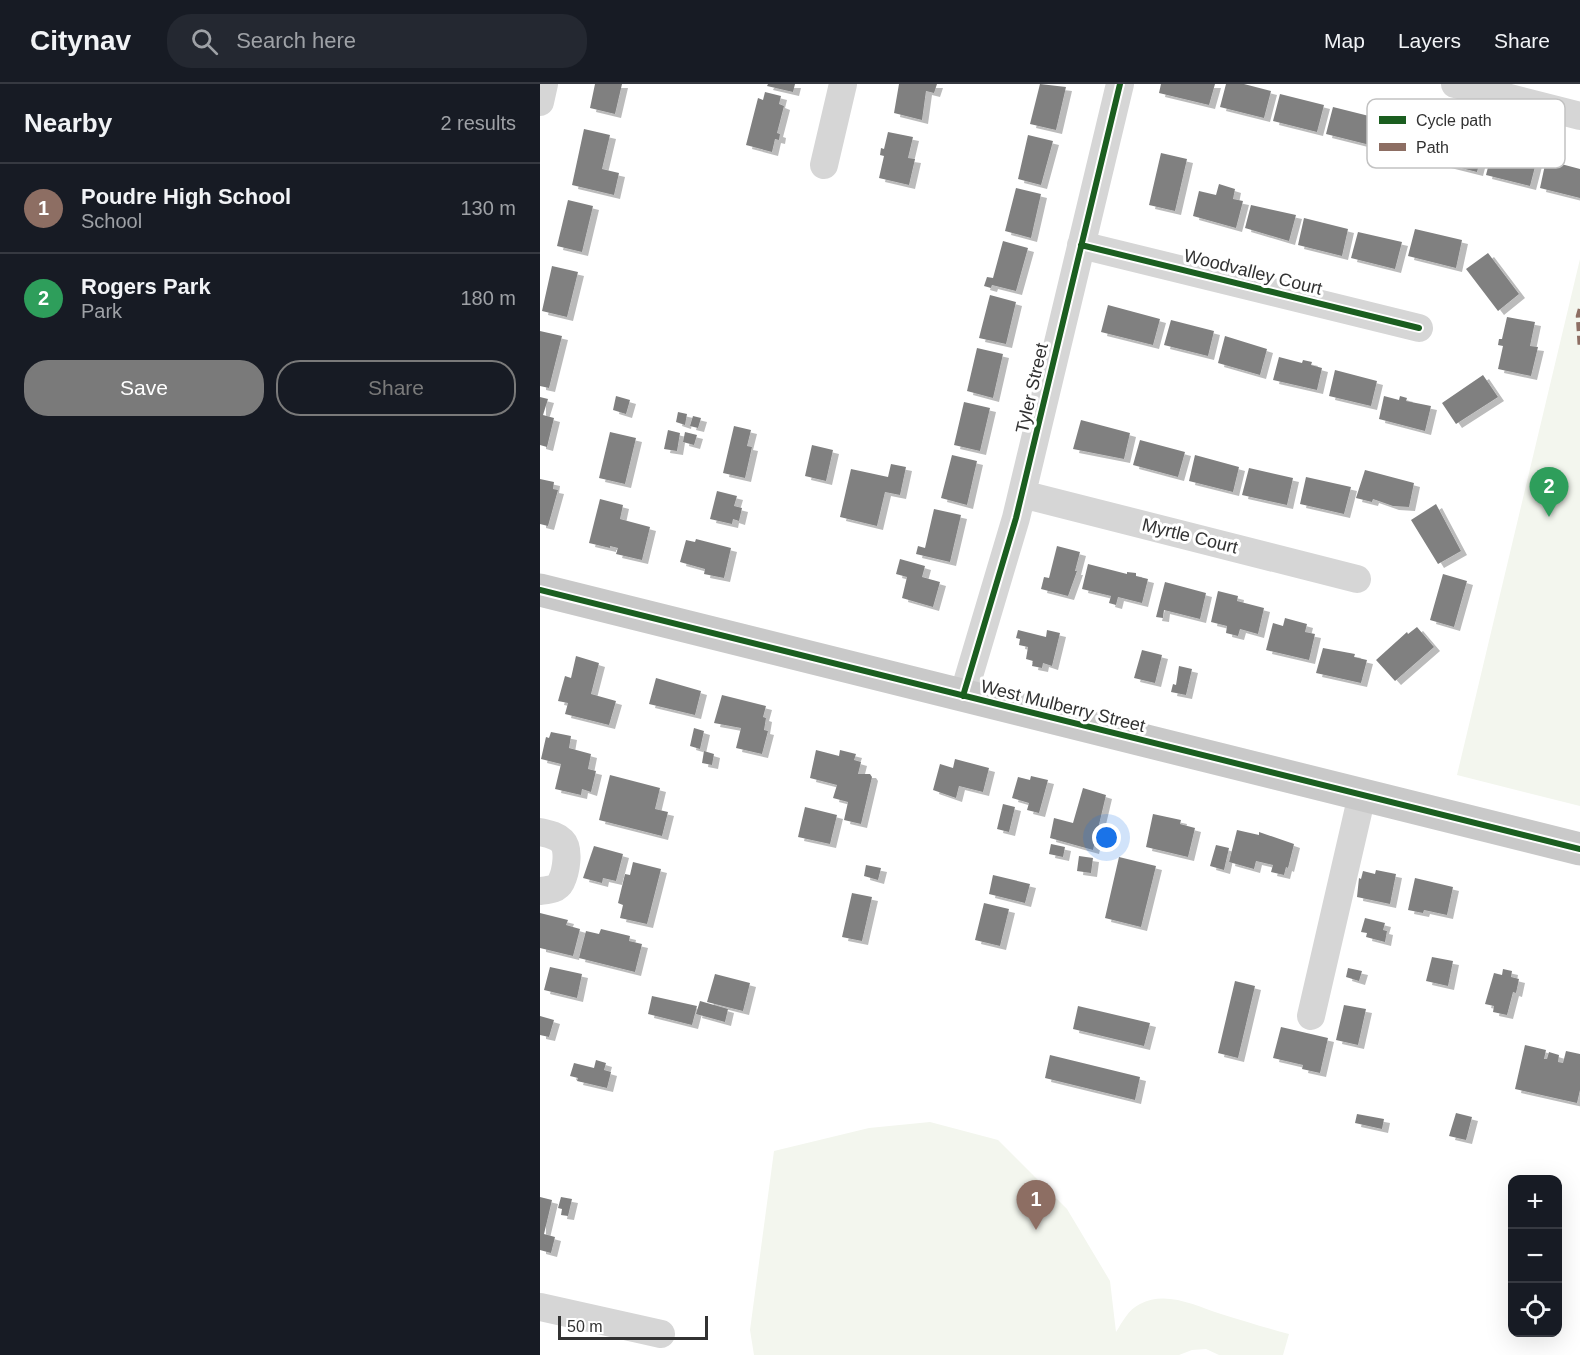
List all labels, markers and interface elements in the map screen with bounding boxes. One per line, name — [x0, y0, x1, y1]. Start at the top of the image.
search box — [167, 14, 587, 68]
text: Citynav — [30, 25, 131, 56]
icon: search — [188, 25, 221, 58]
text: Search here — [236, 28, 356, 53]
text: Map — [1324, 29, 1365, 52]
text: Layers — [1398, 29, 1461, 52]
text: Share — [1494, 29, 1550, 52]
legend — [1367, 99, 1565, 168]
text: Nearby — [24, 108, 112, 138]
text: 2 results — [440, 112, 516, 134]
text: Cycle path — [1416, 112, 1492, 129]
text: Path — [1416, 139, 1449, 156]
text: Poudre High School — [81, 184, 291, 209]
text: 1 — [38, 197, 49, 219]
text: 130 m — [460, 197, 516, 219]
text: School — [81, 210, 142, 232]
street label: Woodvalley Court — [1182, 245, 1324, 299]
text: Rogers Park — [81, 274, 211, 299]
text: 2 — [38, 287, 49, 309]
text: 180 m — [460, 287, 516, 309]
text: Park — [81, 300, 122, 322]
street label: Tyler Street — [1012, 341, 1052, 435]
button: Save — [24, 360, 264, 416]
button: Share — [276, 360, 516, 416]
pin: 2 — [1530, 468, 1568, 517]
street label: Myrtle Court — [1140, 514, 1240, 558]
street label: West Mulberry Street — [979, 676, 1147, 736]
your location — [1092, 823, 1121, 852]
map controls — [1508, 1175, 1562, 1337]
button: + — [1508, 1175, 1562, 1229]
pin: 1 — [1016, 1180, 1056, 1230]
button: − — [1508, 1229, 1562, 1283]
button: locate — [1508, 1283, 1562, 1337]
scale bar — [558, 1313, 708, 1340]
text: 50 m — [567, 1318, 603, 1335]

